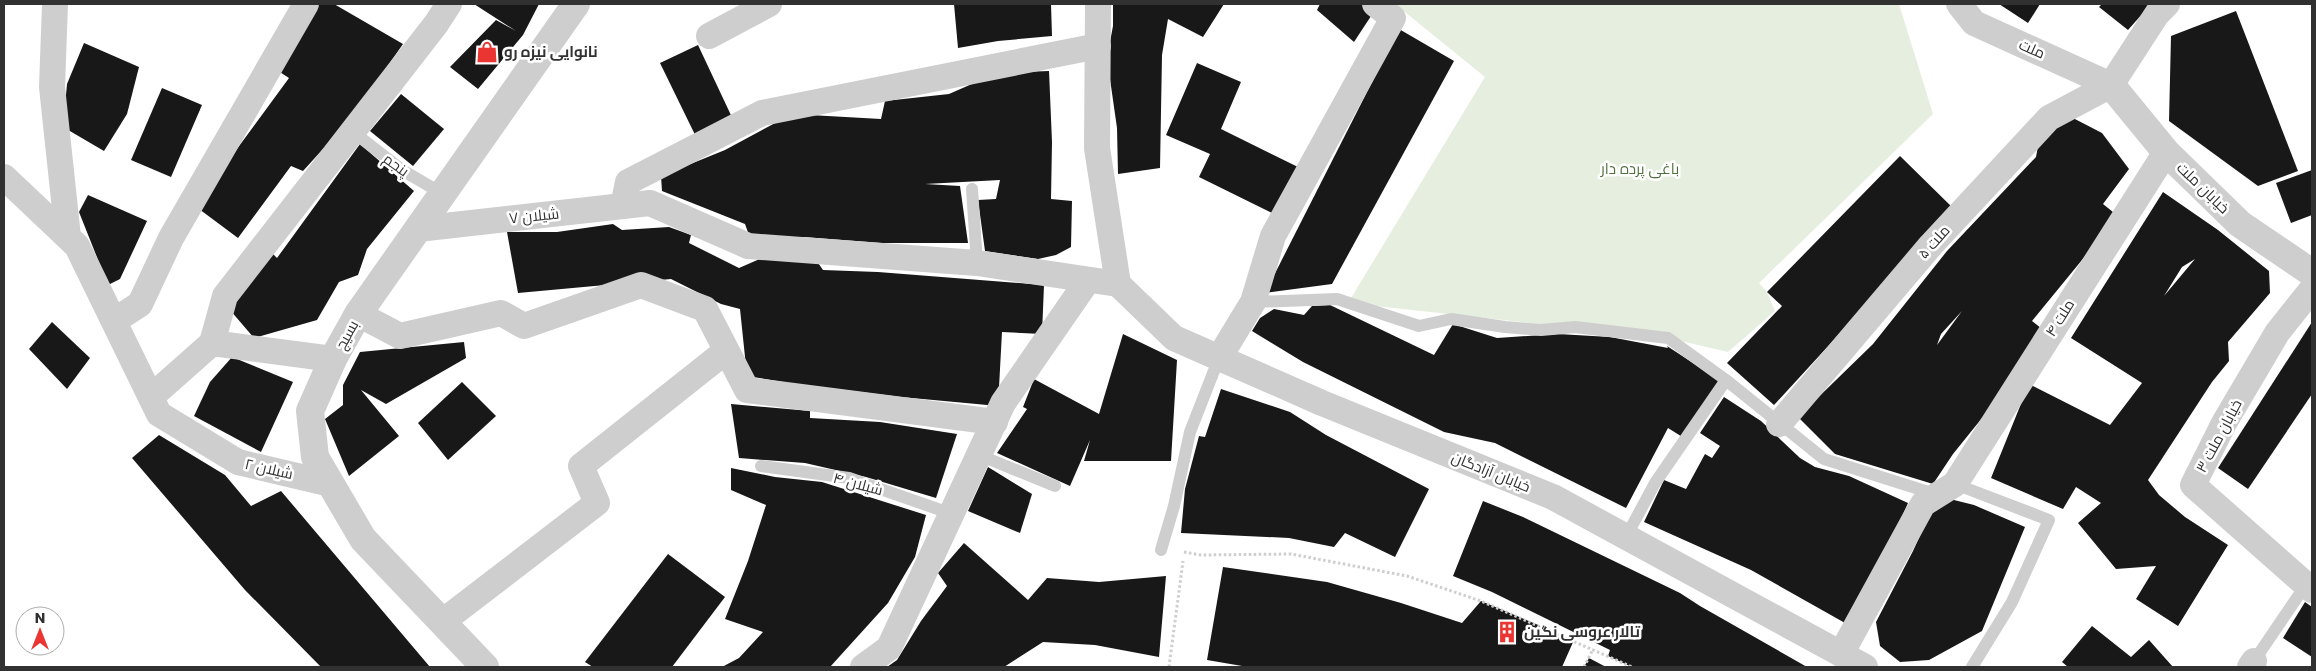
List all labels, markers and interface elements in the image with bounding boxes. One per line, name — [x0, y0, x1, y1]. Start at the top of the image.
street label: ملت — [2016, 34, 2049, 64]
shop icon: نانوایی نیزه رو — [474, 39, 500, 65]
place label: نانوایی نیزه رو — [504, 41, 598, 62]
street label: پنجم — [379, 148, 414, 181]
street label: خیابان ملت — [2172, 157, 2234, 218]
park label: باغی پرده دار — [1600, 158, 1679, 179]
street label: شیلان ۷ — [508, 202, 560, 229]
street label: ملت ۵ — [1913, 220, 1954, 263]
street label: ملت ۴ — [2040, 295, 2079, 340]
street label: بسیج — [330, 316, 364, 354]
street label: خیابان ملت ۳ — [2190, 395, 2247, 476]
street label: خیابان آزادگان — [1449, 446, 1534, 497]
street label: شیلان ۲ — [243, 453, 295, 484]
street label: شیلان ۴ — [831, 467, 885, 500]
north arrow — [15, 606, 65, 656]
text: N — [35, 608, 45, 628]
building icon: تالار عروسی نگین — [1494, 619, 1520, 645]
place label: تالار عروسی نگین — [1524, 621, 1640, 642]

